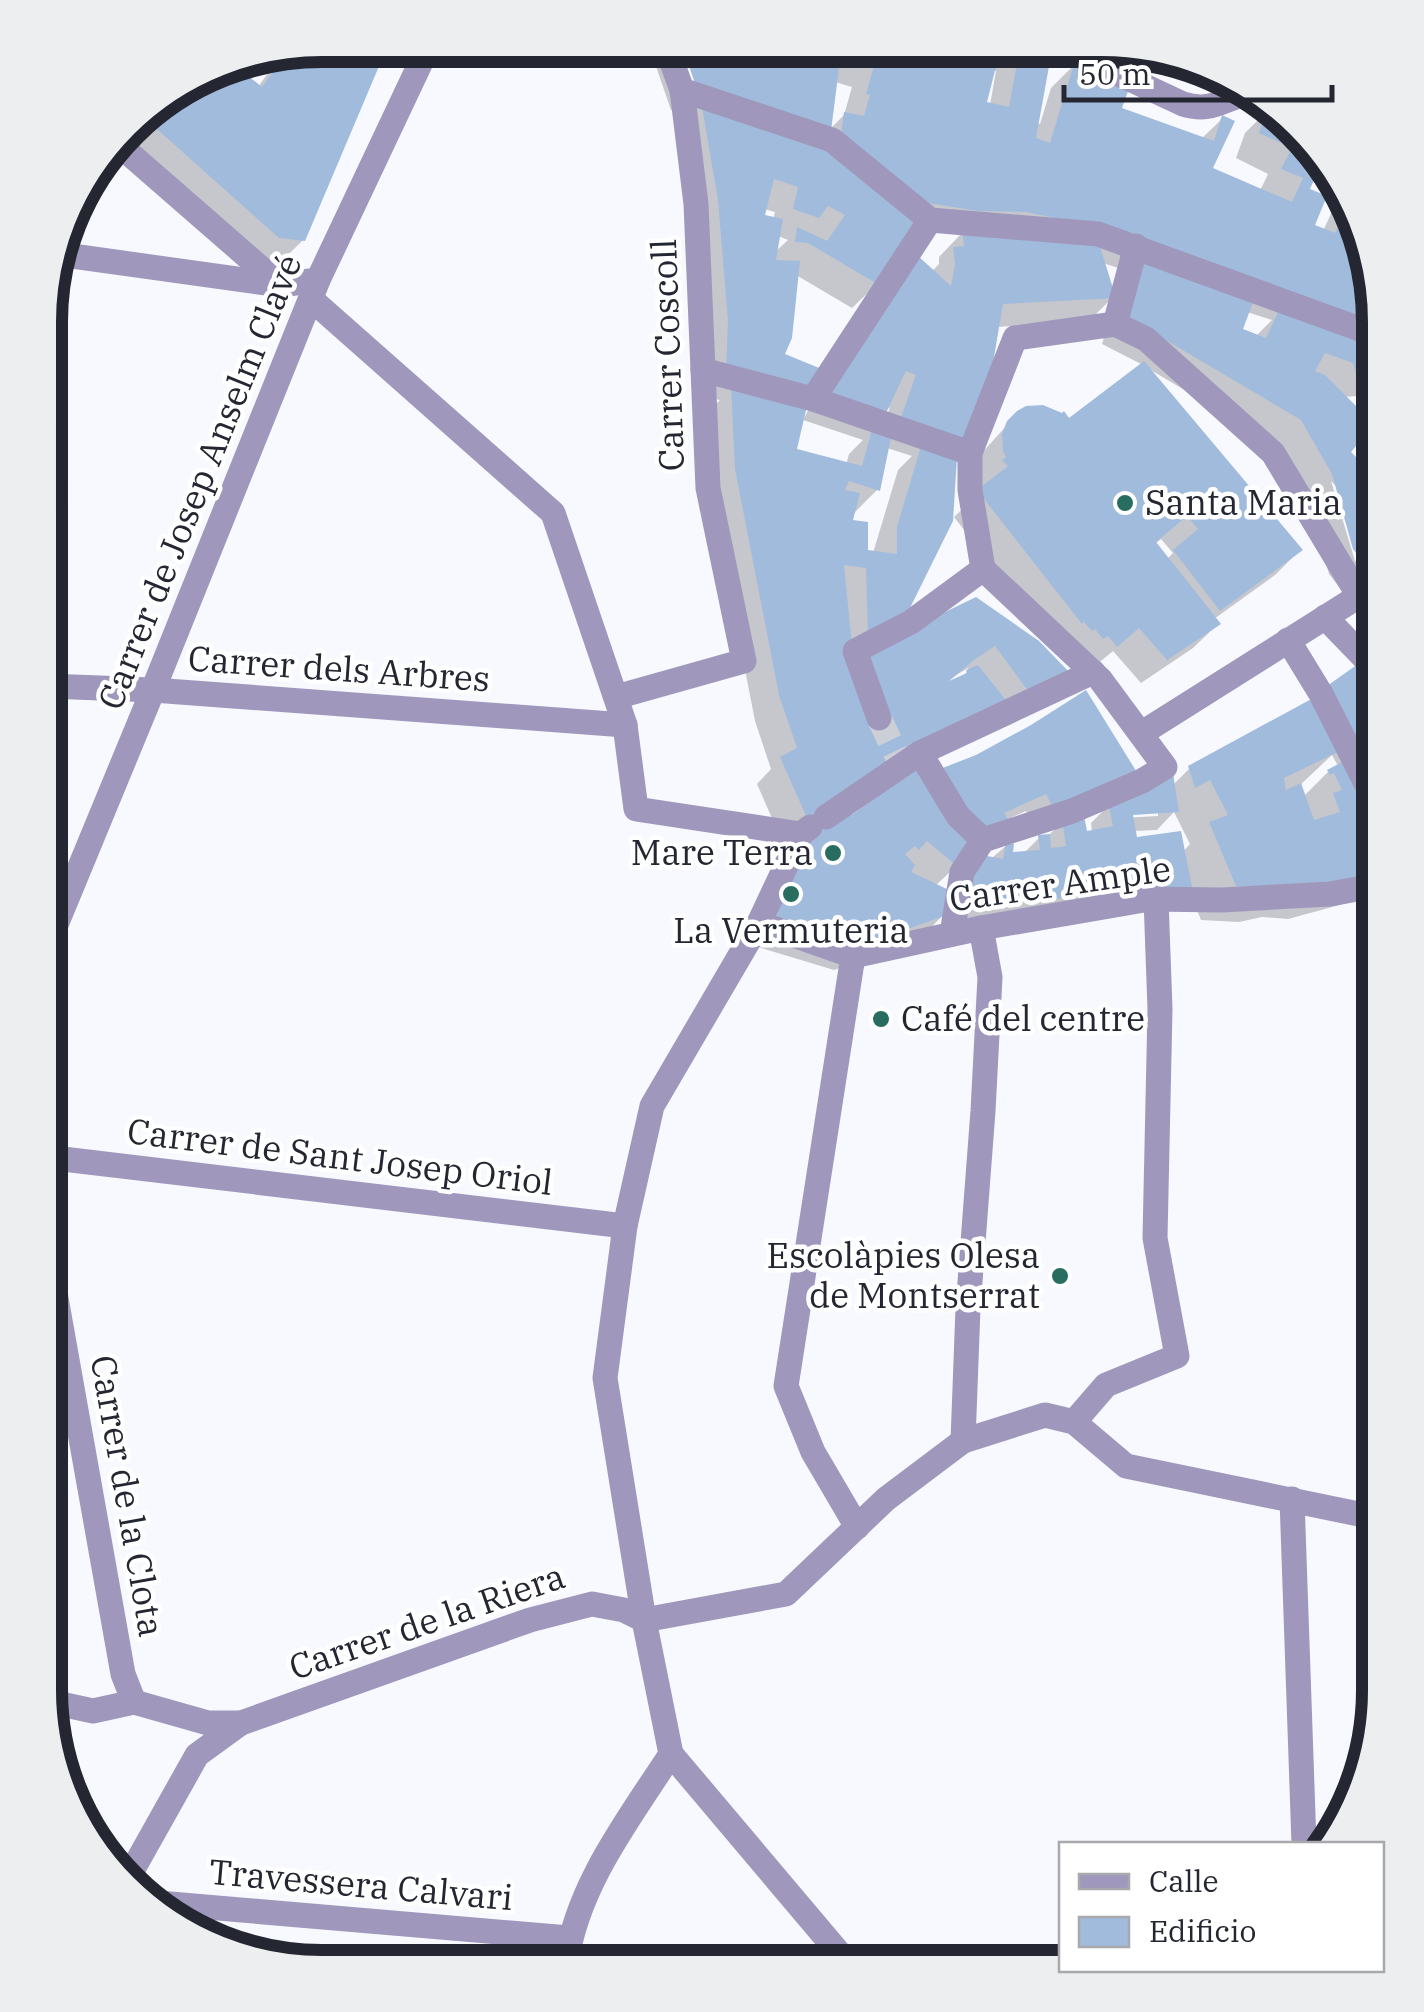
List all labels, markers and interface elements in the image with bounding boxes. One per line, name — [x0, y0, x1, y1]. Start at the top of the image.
scale bar — [1064, 40, 1332, 102]
text: 50 m — [1079, 54, 1151, 93]
street label: Carrer Coscoll — [640, 238, 694, 472]
street label: Carrer de Josep Anselm Clavé — [87, 247, 312, 716]
place label: Santa Maria — [1145, 479, 1342, 525]
marker: Santa Maria — [1114, 492, 1136, 514]
street label: Carrer dels Arbres — [187, 635, 492, 701]
place label: Mare Terra — [631, 829, 813, 875]
marker: Mare Terra — [822, 842, 844, 864]
street label: Carrer Ample — [946, 845, 1173, 921]
marker: La Vermuteria — [780, 883, 802, 905]
place label: La Vermuteria — [673, 907, 909, 953]
place label: Café del centre — [901, 995, 1145, 1041]
marker: Café del centre — [870, 1008, 892, 1030]
street label: Carrer de Sant Josep Oriol — [125, 1107, 555, 1205]
place label: Escolàpies Olesa de Montserrat — [766, 1232, 1040, 1318]
marker: Escolàpies Olesa de Montserrat — [1049, 1265, 1071, 1287]
street label: Carrer de la Clota — [81, 1351, 175, 1640]
street label: Carrer de la Riera — [283, 1552, 571, 1690]
legend — [1059, 1842, 1384, 1972]
street label: Travessera Calvari — [207, 1848, 515, 1920]
text: Calle — [1149, 1861, 1219, 1900]
text: Edificio — [1149, 1911, 1256, 1950]

